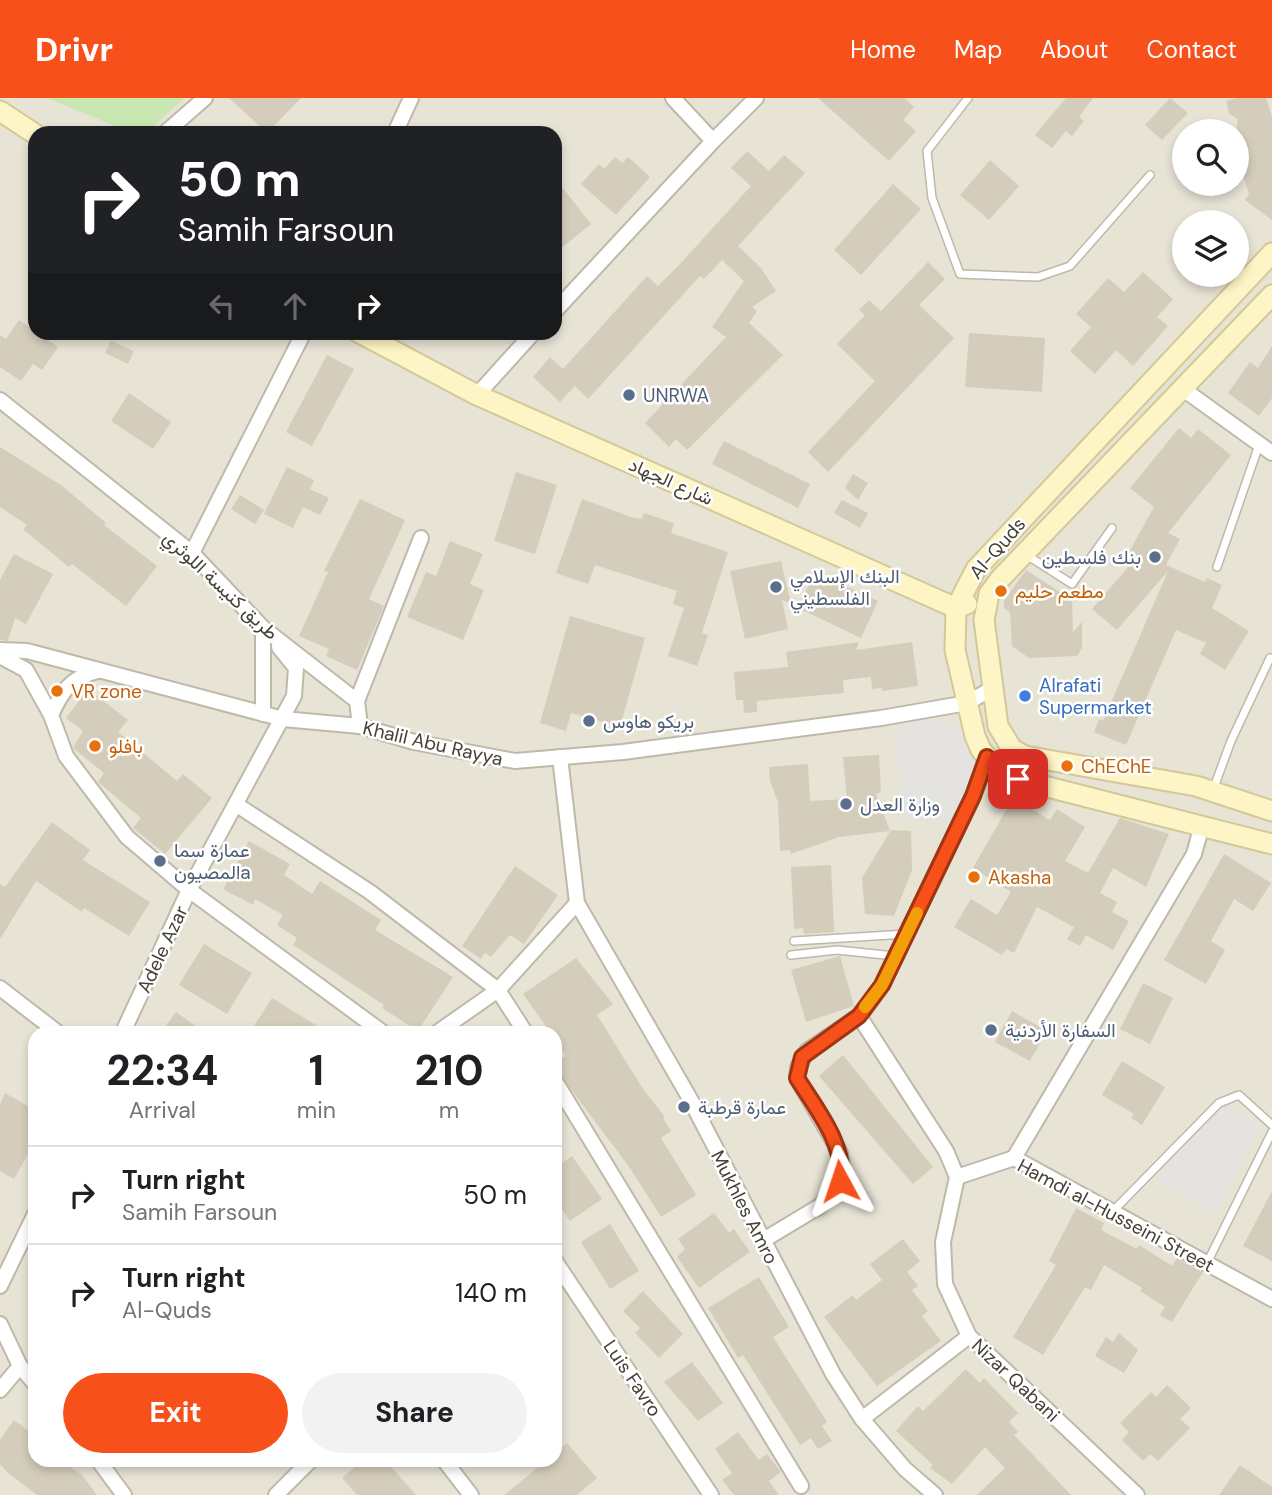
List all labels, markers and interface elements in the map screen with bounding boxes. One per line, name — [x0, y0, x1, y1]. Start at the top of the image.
text: Drivr — [35, 28, 113, 71]
text: Home — [850, 34, 916, 65]
text: Map — [954, 34, 1002, 65]
text: About — [1040, 34, 1109, 65]
text: Contact — [1147, 34, 1237, 65]
map controls — [1172, 119, 1249, 287]
button: search — [1172, 119, 1249, 196]
text: 50 m — [178, 147, 301, 211]
icon: right — [63, 154, 154, 245]
text: Samih Farsoun — [178, 209, 394, 251]
button: layers — [1172, 210, 1249, 287]
icon: left — [203, 287, 241, 325]
icon: ahead — [276, 287, 314, 325]
icon: right — [349, 287, 387, 325]
place label: UNRWA — [643, 383, 710, 408]
marker: UNRWA — [621, 387, 637, 403]
street label: شارع الجهاد — [625, 452, 717, 511]
street label: Al-Quds — [964, 512, 1031, 585]
street label: طريق كنيسة اللوثري — [156, 525, 284, 647]
place label: بنك فلسطين — [1042, 545, 1141, 570]
marker: بنك فلسطين — [1147, 549, 1163, 565]
place label: البنك الإسلامي الفلسطيني — [790, 564, 900, 614]
marker: البنك الإسلامي الفلسطيني — [768, 579, 784, 595]
place label: مطعم حليم — [1015, 579, 1104, 604]
marker: مطعم حليم — [993, 583, 1009, 599]
place label: Alrafati Supermarket — [1039, 673, 1152, 720]
place label: VR zone — [71, 679, 142, 704]
marker: VR zone — [49, 683, 65, 699]
marker: Alrafati Supermarket — [1017, 688, 1033, 704]
place label: بريكو هاوس — [603, 709, 694, 734]
marker: بريكو هاوس — [581, 713, 597, 729]
street label: Khalil Abu Rayya — [360, 715, 505, 772]
place label: بافلو — [109, 734, 143, 759]
marker: بافلو — [87, 738, 103, 754]
pin — [988, 749, 1048, 809]
place label: ChEChE — [1081, 754, 1152, 779]
marker: ChEChE — [1059, 758, 1075, 774]
icon: arrive — [999, 760, 1037, 798]
place label: وزارة العدل — [860, 792, 940, 817]
marker: وزارة العدل — [838, 796, 854, 812]
place label: عمارة سما المصيونa — [174, 838, 251, 885]
marker: عمارة سما المصيونa — [152, 853, 168, 869]
place label: Akasha — [988, 865, 1051, 890]
marker: Akasha — [966, 869, 982, 885]
street label: Adele Azar — [131, 902, 194, 997]
place label: السفارة الأردنية — [1005, 1018, 1116, 1043]
marker: السفارة الأردنية — [983, 1022, 999, 1038]
text: 22:34 — [106, 1043, 218, 1098]
text: 1 — [309, 1043, 324, 1098]
text: 210 — [414, 1043, 483, 1098]
text: Arrival — [129, 1095, 196, 1125]
text: min — [297, 1095, 336, 1125]
text: m — [439, 1095, 459, 1125]
place label: عمارة قرطبة — [698, 1095, 786, 1120]
marker: عمارة قرطبة — [676, 1099, 692, 1115]
position arrow — [803, 1144, 877, 1218]
street label: Mukhles Amro — [705, 1146, 784, 1268]
street label: Hamdi al-Husseini Street — [1013, 1153, 1218, 1278]
text: Turn right — [122, 1163, 246, 1197]
icon: right — [63, 1176, 101, 1214]
text: 50 m — [463, 1178, 527, 1212]
text: Samih Farsoun — [122, 1197, 277, 1227]
text: Turn right — [122, 1261, 246, 1295]
icon: right — [63, 1274, 101, 1312]
text: 140 m — [455, 1276, 527, 1310]
text: Al-Quds — [122, 1295, 212, 1325]
street label: Nizar Qabani — [966, 1333, 1065, 1428]
street label: Luis Favro — [598, 1335, 667, 1422]
button: Exit — [63, 1373, 288, 1453]
button: Share — [302, 1373, 527, 1453]

